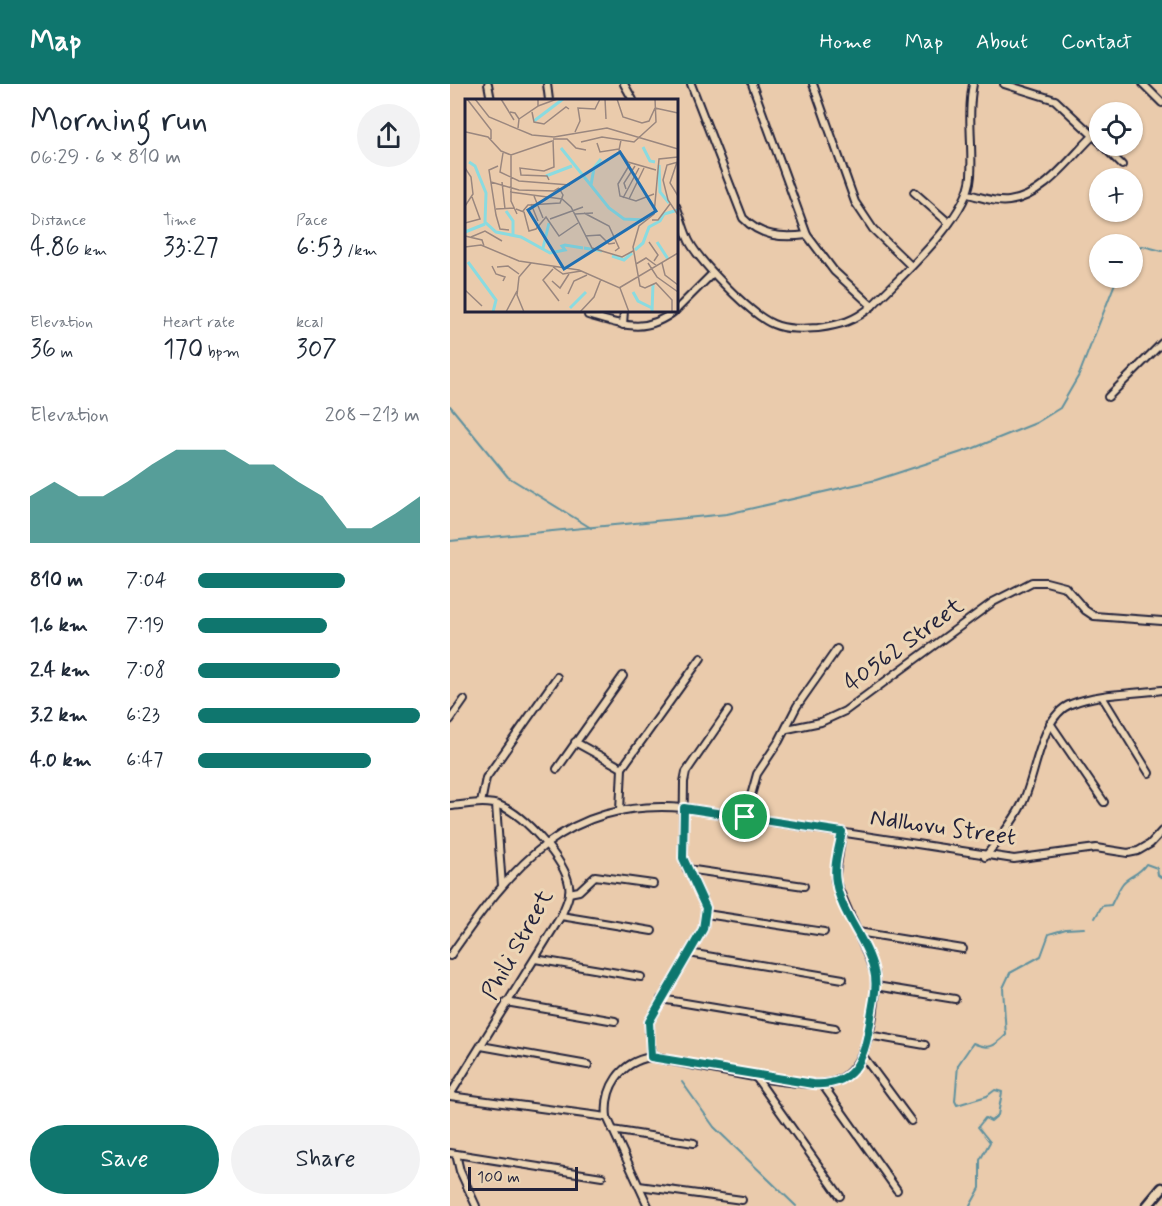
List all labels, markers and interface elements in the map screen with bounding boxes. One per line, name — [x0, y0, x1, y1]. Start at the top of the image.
text: Map — [30, 24, 81, 61]
text: Home — [820, 28, 872, 56]
text: Map — [905, 28, 943, 56]
text: About — [976, 28, 1028, 56]
text: Contact — [1061, 28, 1132, 56]
text: Morning run — [30, 99, 208, 143]
inset map — [465, 99, 678, 312]
map controls — [1089, 102, 1143, 288]
button: locate — [1089, 102, 1143, 156]
button: share — [357, 104, 420, 167]
text: 06:29 · 6 × 810 m — [30, 144, 181, 171]
button: + — [1089, 168, 1143, 222]
text: Distance — [30, 210, 86, 231]
text: Time — [163, 210, 197, 231]
text: Pace — [296, 210, 328, 231]
text: 4.86 — [30, 231, 80, 265]
text: 33:27 — [163, 231, 219, 265]
text: 6:53 — [296, 231, 343, 265]
button: − — [1089, 234, 1143, 288]
text: km — [80, 240, 107, 261]
text: /km — [343, 240, 378, 261]
text: Elevation — [30, 312, 93, 333]
text: Heart rate — [163, 312, 235, 333]
text: kcal — [296, 312, 323, 333]
text: 36 — [30, 333, 56, 367]
text: 170 — [163, 333, 203, 367]
text: 307 — [296, 333, 337, 367]
text: m — [56, 342, 73, 363]
text: bpm — [203, 342, 240, 363]
text: Elevation — [30, 402, 109, 429]
text: 208–213 m — [325, 402, 420, 429]
text: 810 m — [30, 567, 83, 594]
text: 7:04 — [126, 567, 167, 594]
street label: 40562 Street — [838, 591, 970, 699]
text: 1.6 km — [30, 612, 88, 639]
text: 7:19 — [126, 612, 164, 639]
text: 2.4 km — [30, 657, 90, 684]
text: 7:08 — [126, 657, 166, 684]
text: 3.2 km — [30, 702, 88, 729]
text: 6:23 — [126, 702, 160, 729]
text: 4.0 km — [30, 747, 92, 774]
text: 6:47 — [126, 747, 163, 774]
pin — [719, 791, 770, 842]
icon: arrive — [728, 800, 761, 833]
street label: Ndlhovu Street — [868, 802, 1018, 854]
street label: Phili Street — [475, 884, 561, 1006]
button: Save — [30, 1125, 219, 1194]
button: Share — [231, 1125, 420, 1194]
scale bar — [468, 1164, 578, 1192]
text: 100 m — [477, 1167, 520, 1188]

